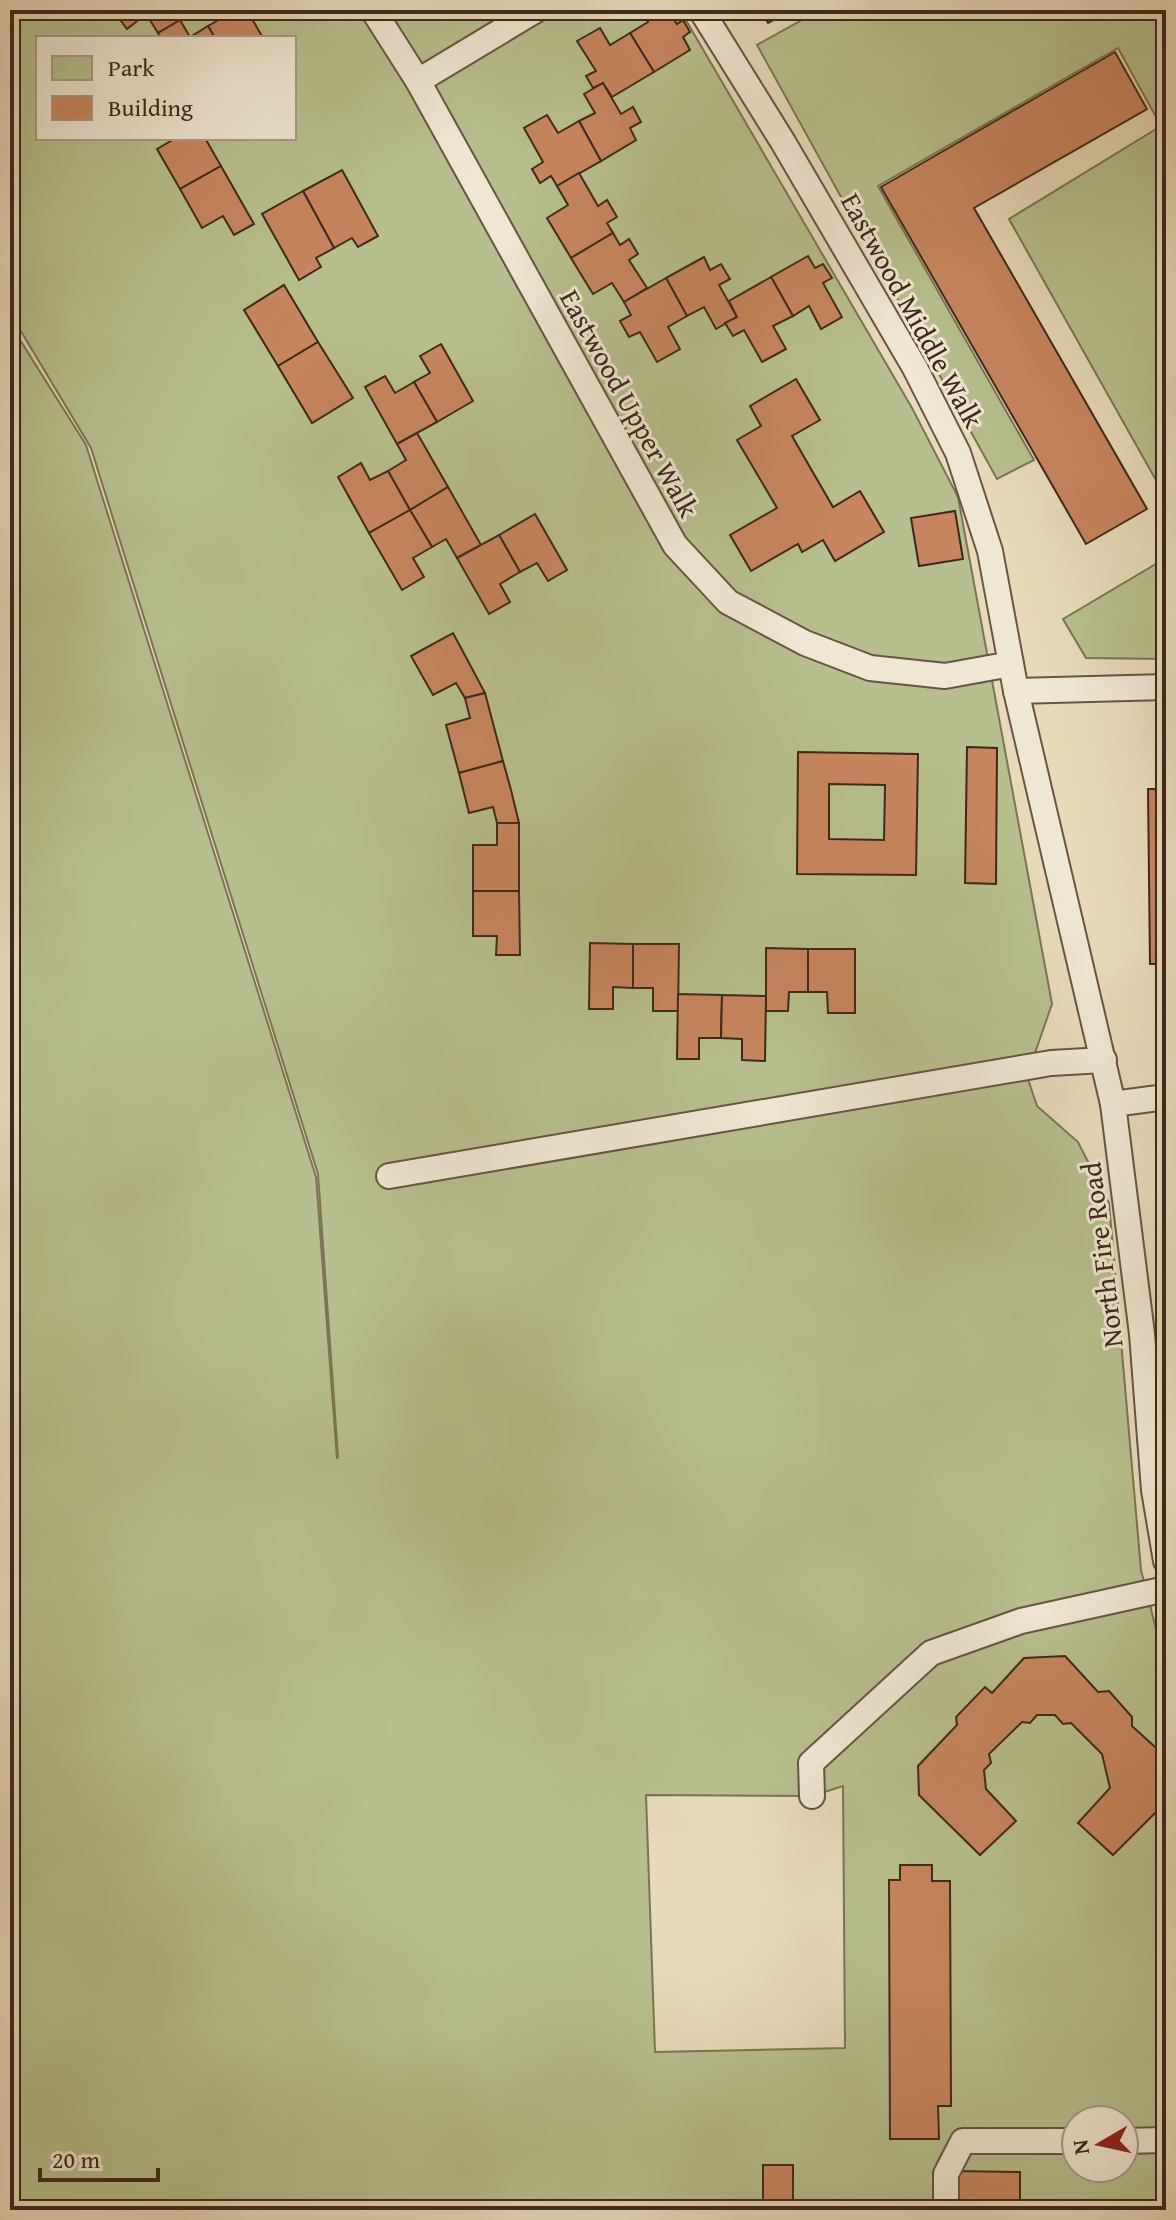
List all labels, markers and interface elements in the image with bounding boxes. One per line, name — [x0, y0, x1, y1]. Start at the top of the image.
legend — [36, 36, 296, 140]
text: Park — [108, 50, 155, 85]
text: Building — [108, 90, 193, 125]
street label: Eastwood Middle Walk — [831, 185, 995, 436]
street label: Eastwood Upper Walk — [550, 282, 710, 525]
street label: North Fire Road — [1069, 1160, 1133, 1350]
north arrow — [1060, 2104, 1140, 2184]
scale bar — [40, 2132, 158, 2182]
text: N — [1063, 2137, 1097, 2157]
text: 20 m — [52, 2142, 100, 2177]

